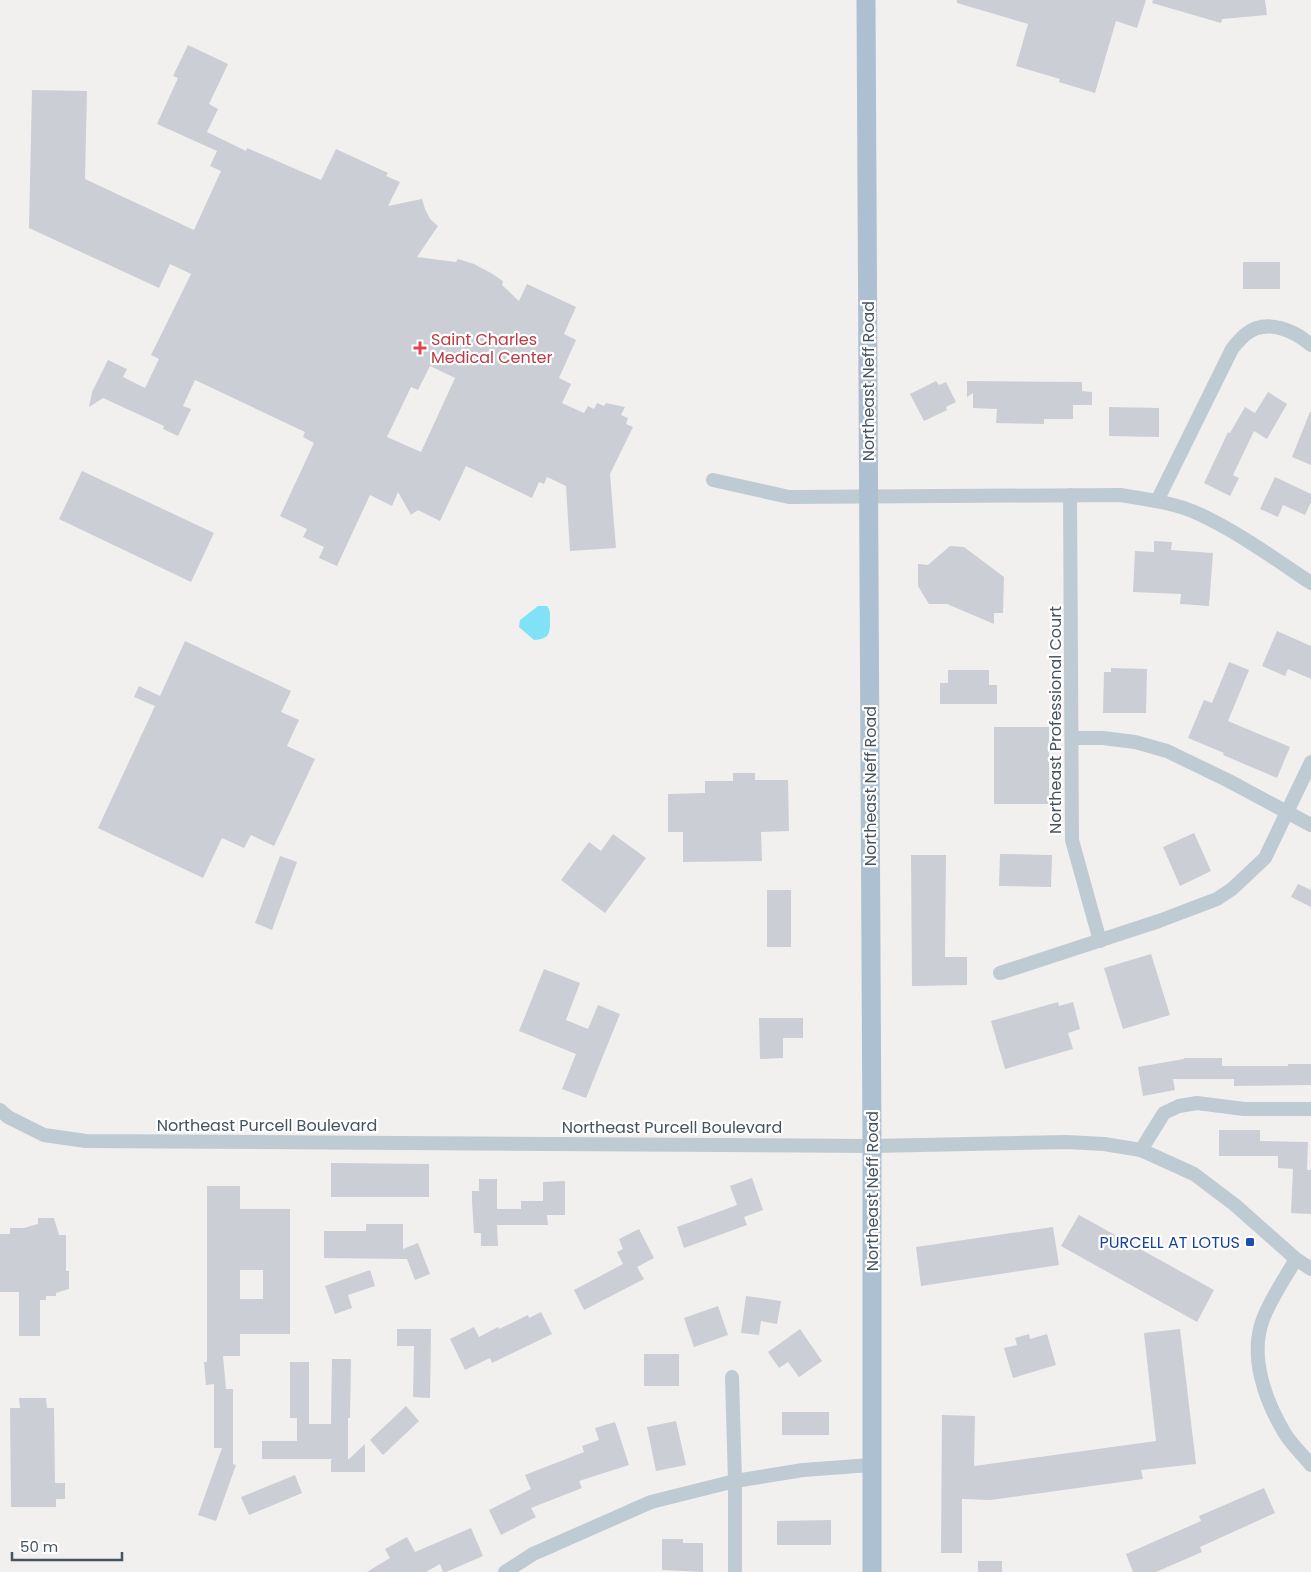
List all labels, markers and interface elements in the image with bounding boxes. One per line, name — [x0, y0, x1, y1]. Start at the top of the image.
street label: Northeast Neff Road — [857, 301, 880, 461]
place label: Saint Charles Medical Center — [431, 328, 552, 369]
marker: Saint Charles Medical Center — [413, 341, 427, 355]
street label: Northeast Professional Court — [1044, 606, 1067, 834]
street label: Northeast Neff Road — [859, 706, 882, 866]
street label: Northeast Neff Road — [861, 1111, 884, 1271]
street label: Northeast Purcell Boulevard — [157, 1114, 377, 1137]
street label: Northeast Purcell Boulevard — [562, 1116, 782, 1139]
place label: PURCELL AT LOTUS — [1100, 1231, 1240, 1254]
marker: PURCELL AT LOTUS — [1244, 1236, 1256, 1248]
scale bar — [12, 1530, 122, 1562]
text: 50 m — [20, 1536, 58, 1557]

